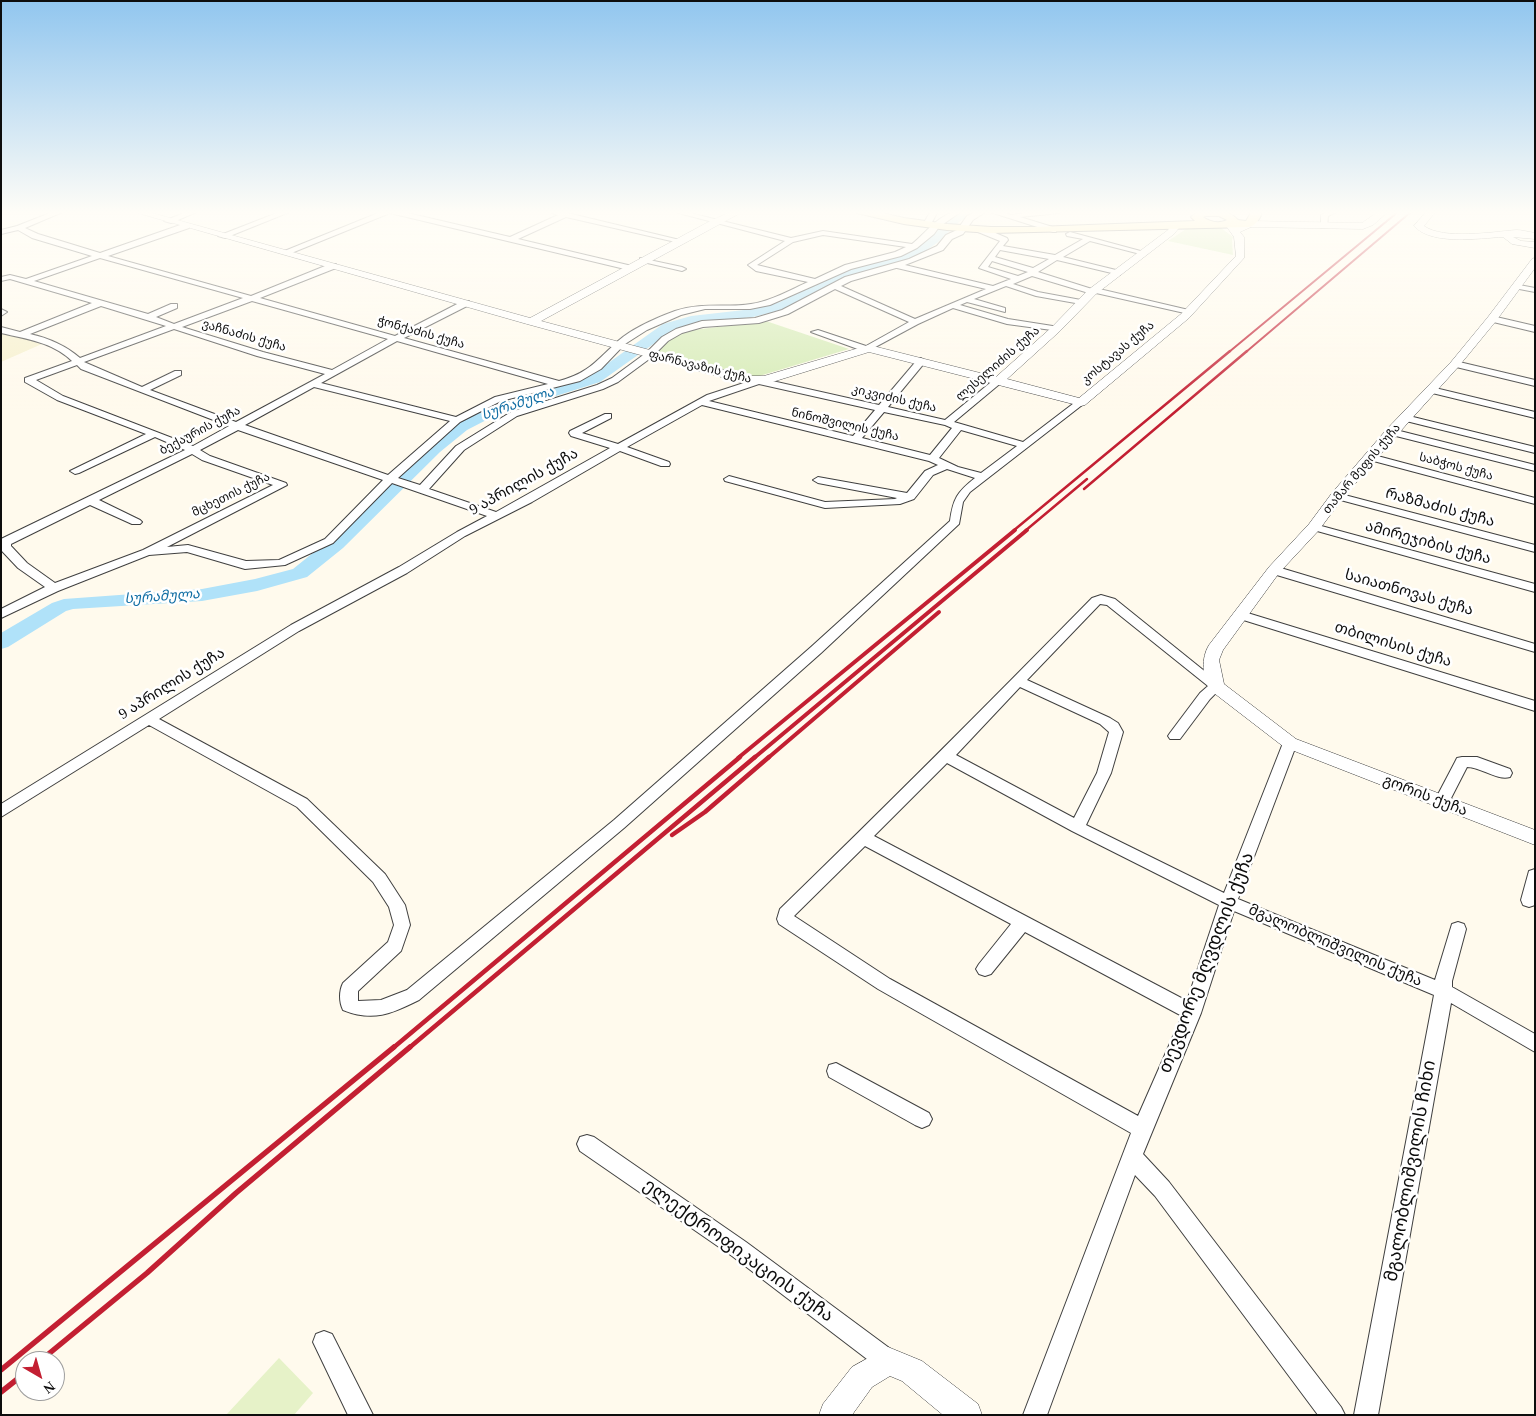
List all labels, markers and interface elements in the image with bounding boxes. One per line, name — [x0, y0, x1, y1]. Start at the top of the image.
street label: ჭონქაძის ქუჩა — [376, 314, 466, 352]
street label: ვაჩნაძის ქუჩა — [200, 317, 288, 355]
street label: კოსტავას ქუჩა — [1079, 318, 1157, 388]
street label: ლესელიძის ქუჩა — [953, 324, 1043, 404]
street label: ფარნავაზის ქუჩა — [647, 347, 753, 387]
street label: კიკვიძის ქუჩა — [850, 382, 938, 416]
water label: სურამულა — [480, 384, 556, 424]
street label: ბექაურის ქუჩა — [157, 404, 243, 458]
street label: ნინოშვილის ქუჩა — [790, 406, 900, 444]
street label: თამარ მეფის ქუჩა — [1320, 421, 1404, 517]
street label: 9 აპრილის ქუჩა — [466, 445, 582, 519]
street label: საბჭოს ქუჩა — [1418, 450, 1494, 484]
street label: მცხეთის ქუჩა — [190, 470, 272, 520]
street label: რაზმაძის ქუჩა — [1384, 485, 1496, 531]
street label: ამირეჯიბის ქუჩა — [1363, 518, 1493, 568]
street label: საიათნოვას ქუჩა — [1343, 566, 1475, 620]
water label: სურამულა — [124, 586, 200, 608]
street label: თბილისის ქუჩა — [1332, 619, 1454, 671]
street label: 9 აპრილის ქუჩა — [116, 644, 228, 724]
street label: გორის ქუჩა — [1380, 772, 1470, 820]
street label: თევდორე მღვდლის ქუჩა — [1155, 849, 1259, 1077]
street label: მგალობლიშვილის ქუჩა — [1245, 901, 1425, 991]
street label: მგალობლიშვილის ჩიხი — [1381, 1059, 1441, 1283]
street label: ელექტროფიკაციის ქუჩა — [639, 1175, 837, 1327]
north arrow — [15, 1351, 65, 1401]
text: N — [40, 1378, 58, 1396]

